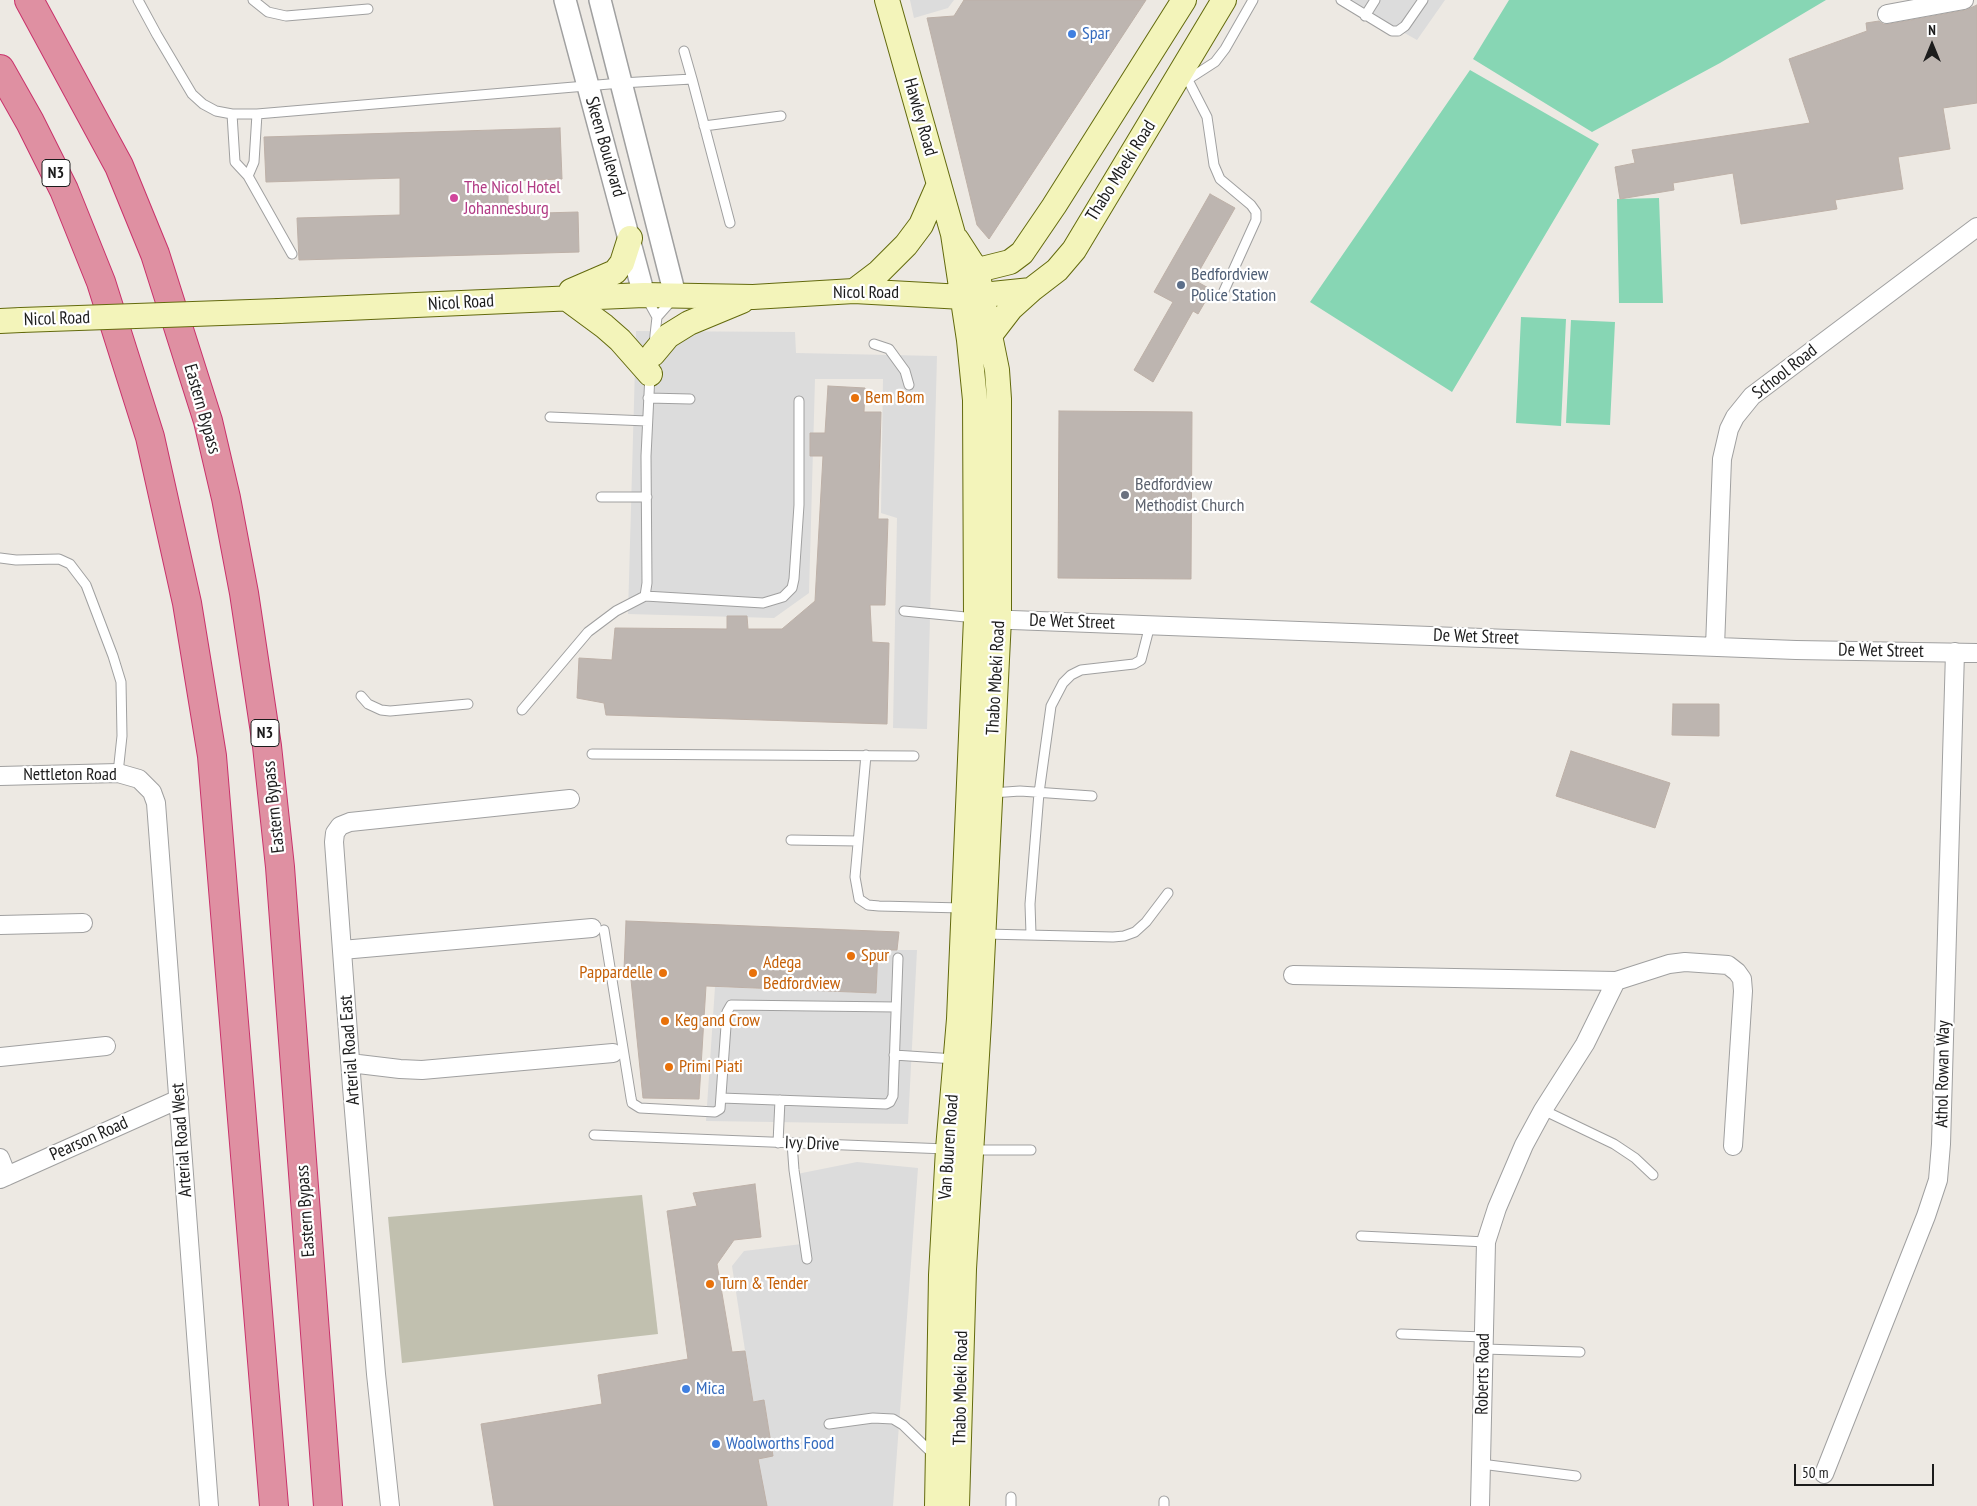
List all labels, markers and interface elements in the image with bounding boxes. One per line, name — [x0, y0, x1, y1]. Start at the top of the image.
north arrow — [1907, 20, 1957, 70]
text: N — [1928, 21, 1936, 39]
place label: Spar — [1082, 23, 1110, 45]
marker: Spar — [1066, 28, 1078, 40]
street label: Hawley Road — [899, 76, 941, 158]
street label: Skeen Boulevard — [580, 94, 630, 200]
street label: Thabo Mbeki Road — [1081, 117, 1161, 225]
road number: N3 — [42, 160, 70, 187]
place label: The Nicol Hotel Johannesburg — [464, 177, 561, 220]
marker: The Nicol Hotel Johannesburg — [448, 192, 460, 204]
place label: Bedfordview Police Station — [1191, 264, 1276, 306]
marker: Bedfordview Police Station — [1175, 279, 1187, 291]
street label: Nicol Road — [833, 282, 899, 304]
street label: Nicol Road — [427, 290, 495, 316]
street label: Nicol Road — [24, 307, 90, 331]
street label: School Road — [1748, 340, 1822, 404]
street label: Eastern Bypass — [179, 362, 225, 456]
place label: Bem Bom — [865, 387, 924, 409]
marker: Bem Bom — [849, 392, 861, 404]
place label: Bedfordview Methodist Church — [1135, 474, 1244, 516]
marker: Bedfordview Methodist Church — [1119, 489, 1131, 501]
street label: De Wet Street — [1029, 610, 1115, 634]
street label: Thabo Mbeki Road — [982, 620, 1010, 736]
street label: De Wet Street — [1433, 625, 1519, 649]
street label: De Wet Street — [1838, 639, 1924, 663]
road number: N3 — [251, 720, 279, 746]
street label: Eastern Bypass — [258, 760, 290, 854]
street label: Nettleton Road — [23, 764, 117, 786]
place label: Spur — [861, 945, 889, 967]
marker: Spur — [845, 950, 857, 962]
place label: Adega Bedfordview — [763, 952, 840, 994]
place label: Pappardelle — [579, 962, 653, 984]
marker: Pappardelle — [657, 967, 669, 979]
marker: Adega Bedfordview — [747, 967, 759, 979]
street label: Arterial Road East — [335, 994, 365, 1106]
place label: Keg and Crow — [675, 1010, 760, 1032]
marker: Keg and Crow — [659, 1015, 671, 1027]
street label: Athol Rowan Way — [1931, 1020, 1955, 1128]
place label: Primi Piati — [679, 1056, 743, 1078]
marker: Primi Piati — [663, 1061, 675, 1073]
street label: Arterial Road West — [167, 1082, 197, 1198]
street label: Van Buuren Road — [935, 1094, 963, 1200]
street label: Pearson Road — [46, 1112, 132, 1166]
street label: Ivy Drive — [784, 1132, 840, 1156]
street label: Eastern Bypass — [292, 1164, 320, 1258]
place label: Turn & Tender — [720, 1273, 808, 1295]
marker: Turn & Tender — [704, 1278, 716, 1290]
street label: Thabo Mbeki Road — [949, 1330, 973, 1446]
street label: Roberts Road — [1471, 1333, 1495, 1415]
place label: Mica — [696, 1378, 725, 1400]
marker: Mica — [680, 1383, 692, 1395]
place label: Woolworths Food — [726, 1433, 834, 1455]
marker: Woolworths Food — [710, 1438, 722, 1450]
scale bar — [1797, 1454, 1937, 1486]
text: 50 m — [1802, 1463, 1828, 1482]

